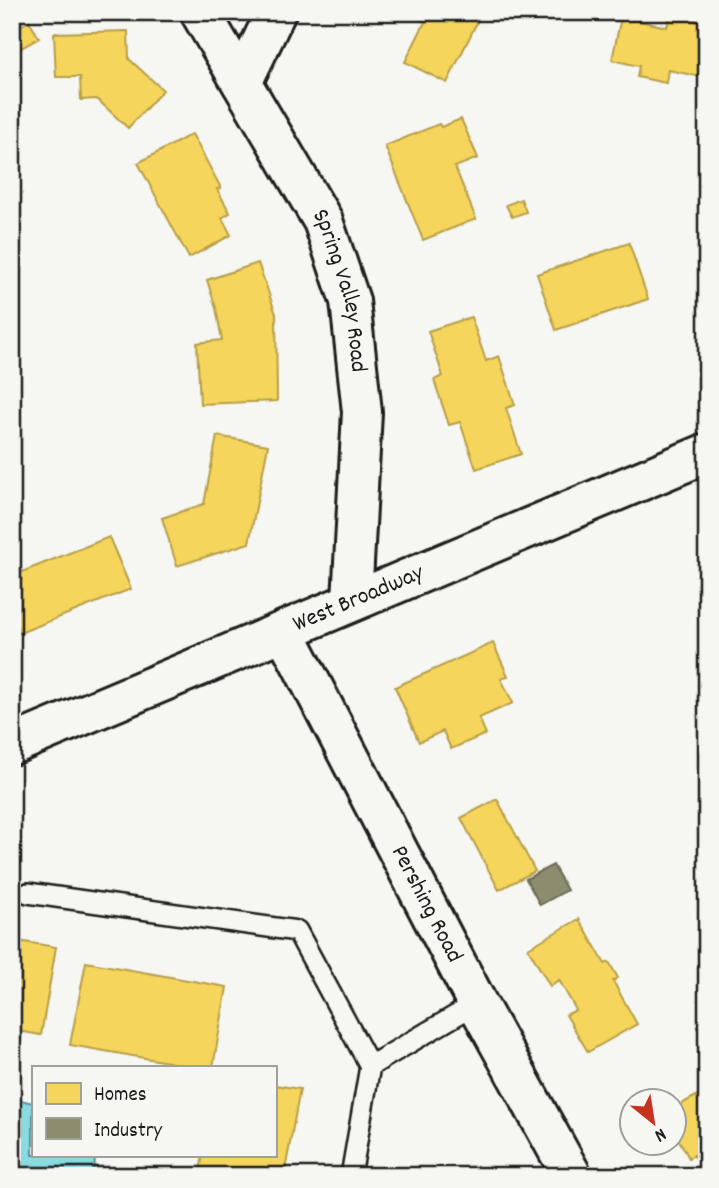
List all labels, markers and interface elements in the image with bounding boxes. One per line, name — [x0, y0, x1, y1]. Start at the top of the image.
street label: Spring Valley Road — [303, 203, 375, 374]
street label: West Broadway — [288, 556, 430, 642]
street label: Pershing Road — [381, 840, 470, 969]
legend — [32, 1066, 276, 1156]
text: Homes — [94, 1081, 147, 1111]
north arrow — [618, 1086, 688, 1156]
text: Industry — [94, 1117, 162, 1147]
text: N — [649, 1120, 671, 1148]

